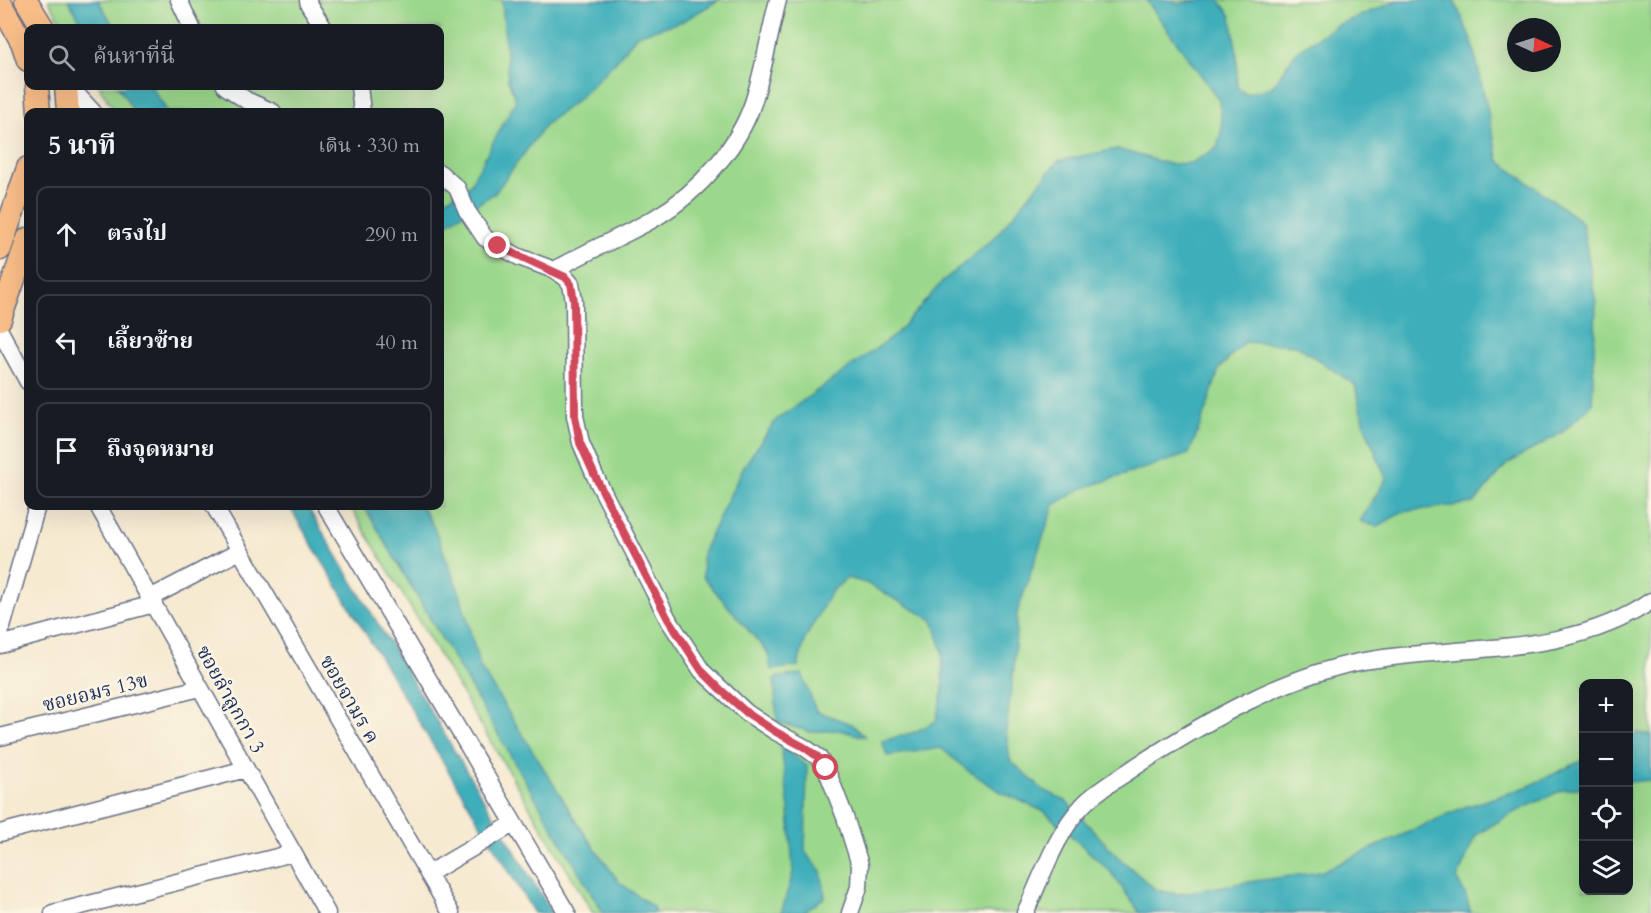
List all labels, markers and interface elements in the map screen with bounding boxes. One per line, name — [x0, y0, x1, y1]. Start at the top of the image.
north arrow — [1507, 18, 1561, 72]
search box — [24, 24, 444, 90]
icon: search — [45, 41, 78, 74]
text: ค้นหาที่นี่ — [93, 41, 175, 71]
text: 5 นาที — [48, 128, 116, 163]
text: เดิน · 330 m — [318, 132, 420, 159]
icon: ahead — [50, 218, 83, 251]
text: ตรงไป — [107, 218, 167, 248]
text: 290 m — [365, 221, 418, 248]
route end — [484, 232, 510, 258]
icon: left — [50, 326, 83, 359]
text: เลี้ยวซ้าย — [107, 326, 193, 356]
text: 40 m — [375, 329, 418, 356]
icon: arrive — [50, 434, 83, 467]
text: ถึงจุดหมาย — [107, 434, 214, 464]
street label: ซอยลำลูกกา 3 — [190, 640, 271, 758]
street label: ซอยจามร ค — [313, 650, 386, 748]
street label: ซอยอมร 13ข — [40, 666, 151, 719]
map controls — [1579, 679, 1633, 895]
button: + — [1579, 679, 1633, 733]
button: − — [1579, 733, 1633, 787]
route start — [812, 754, 838, 780]
button: locate — [1579, 787, 1633, 841]
button: layers — [1579, 841, 1633, 895]

